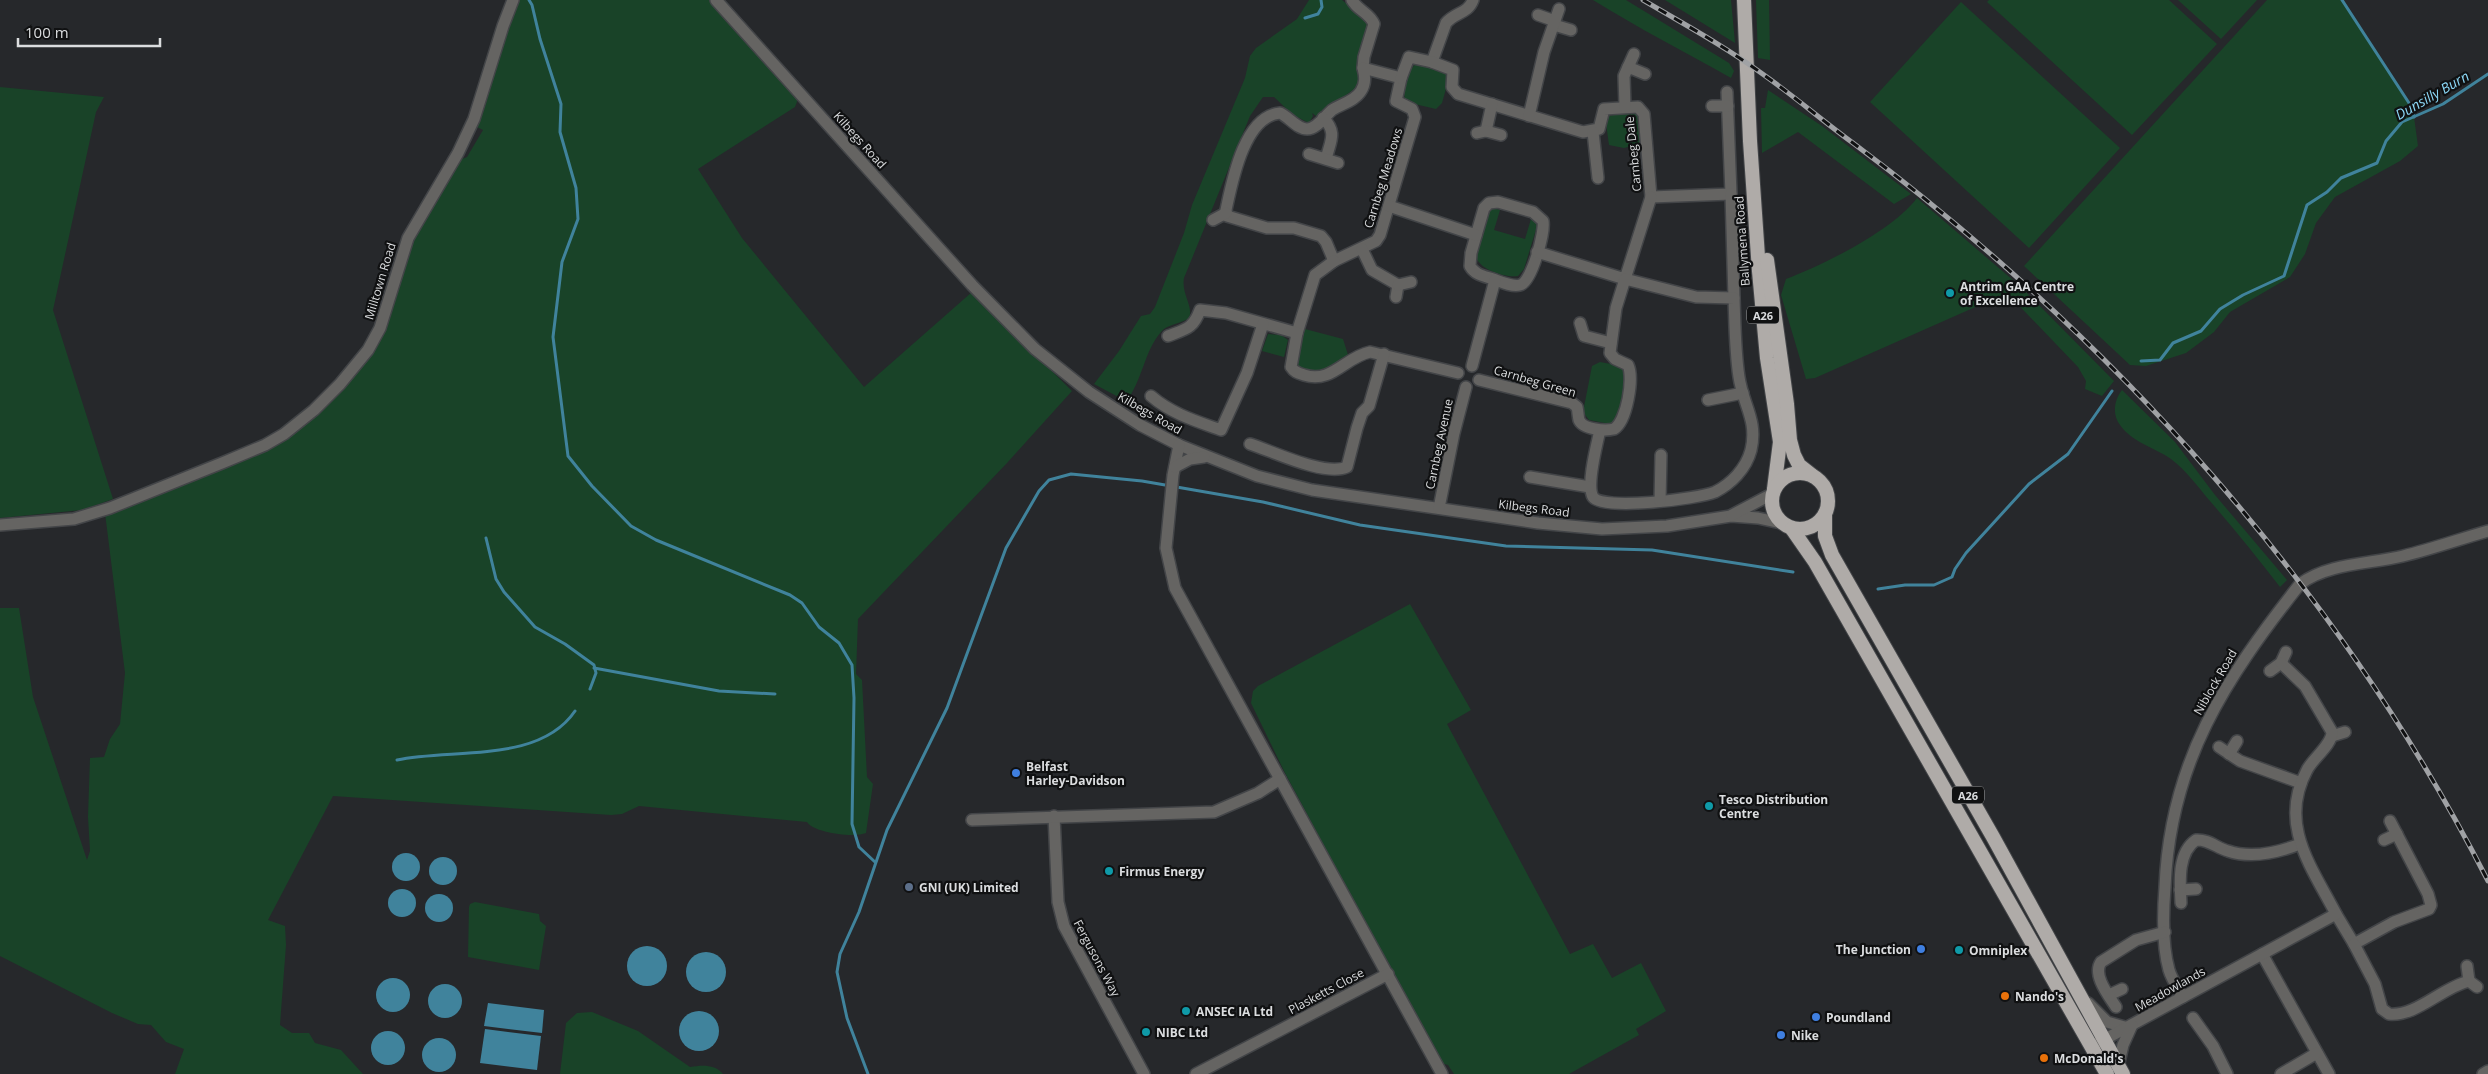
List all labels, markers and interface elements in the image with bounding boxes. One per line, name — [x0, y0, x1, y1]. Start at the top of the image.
scale bar — [18, 15, 160, 47]
text: 100 m — [25, 22, 69, 42]
water label: Dunsilly Burn — [2392, 66, 2472, 124]
street label: Kilbegs Road — [830, 108, 890, 172]
street label: Carnbeg Dale — [1621, 115, 1645, 192]
street label: Carnbeg Meadows — [1360, 126, 1406, 230]
street label: Ballymena Road — [1730, 195, 1754, 287]
street label: Milltown Road — [360, 240, 400, 322]
place label: Antrim GAA Centre of Excellence — [1960, 278, 2074, 309]
marker: Antrim GAA Centre of Excellence — [1944, 287, 1956, 299]
road number: A26 — [1747, 306, 1779, 324]
street label: Carnbeg Green — [1492, 361, 1578, 401]
street label: Kilbegs Road — [1115, 388, 1185, 438]
street label: Carnbeg Avenue — [1421, 397, 1457, 491]
street label: Kilbegs Road — [1497, 495, 1571, 521]
street label: Niblock Road — [2189, 646, 2241, 718]
place label: Belfast Harley-Davidson — [1026, 758, 1125, 789]
marker: Belfast Harley-Davidson — [1010, 767, 1022, 779]
road number: A26 — [1952, 786, 1984, 804]
place label: Tesco Distribution Centre — [1719, 791, 1828, 822]
marker: Tesco Distribution Centre — [1703, 800, 1715, 812]
place label: Firmus Energy — [1119, 863, 1204, 880]
marker: Firmus Energy — [1103, 865, 1115, 877]
place label: GNI (UK) Limited — [919, 879, 1019, 896]
marker: GNI (UK) Limited — [903, 881, 915, 893]
street label: Fergusons Way — [1070, 917, 1125, 1000]
place label: The Junction — [1836, 941, 1911, 958]
place label: Omniplex — [1969, 942, 2027, 959]
marker: The Junction — [1915, 943, 1927, 955]
marker: Omniplex — [1953, 944, 1965, 956]
street label: Meadowlands — [2132, 962, 2209, 1015]
street label: Plasketts Close — [1285, 964, 1367, 1018]
place label: Nando's — [2015, 988, 2064, 1005]
marker: Nando's — [1999, 990, 2011, 1002]
place label: ANSEC IA Ltd — [1196, 1003, 1273, 1020]
marker: ANSEC IA Ltd — [1180, 1005, 1192, 1017]
place label: Poundland — [1826, 1009, 1891, 1026]
marker: Poundland — [1810, 1011, 1822, 1023]
place label: NIBC Ltd — [1156, 1024, 1208, 1041]
marker: NIBC Ltd — [1140, 1026, 1152, 1038]
place label: Nike — [1791, 1027, 1819, 1044]
marker: Nike — [1775, 1029, 1787, 1041]
place label: McDonald's — [2054, 1050, 2123, 1067]
marker: McDonald's — [2038, 1052, 2050, 1064]

